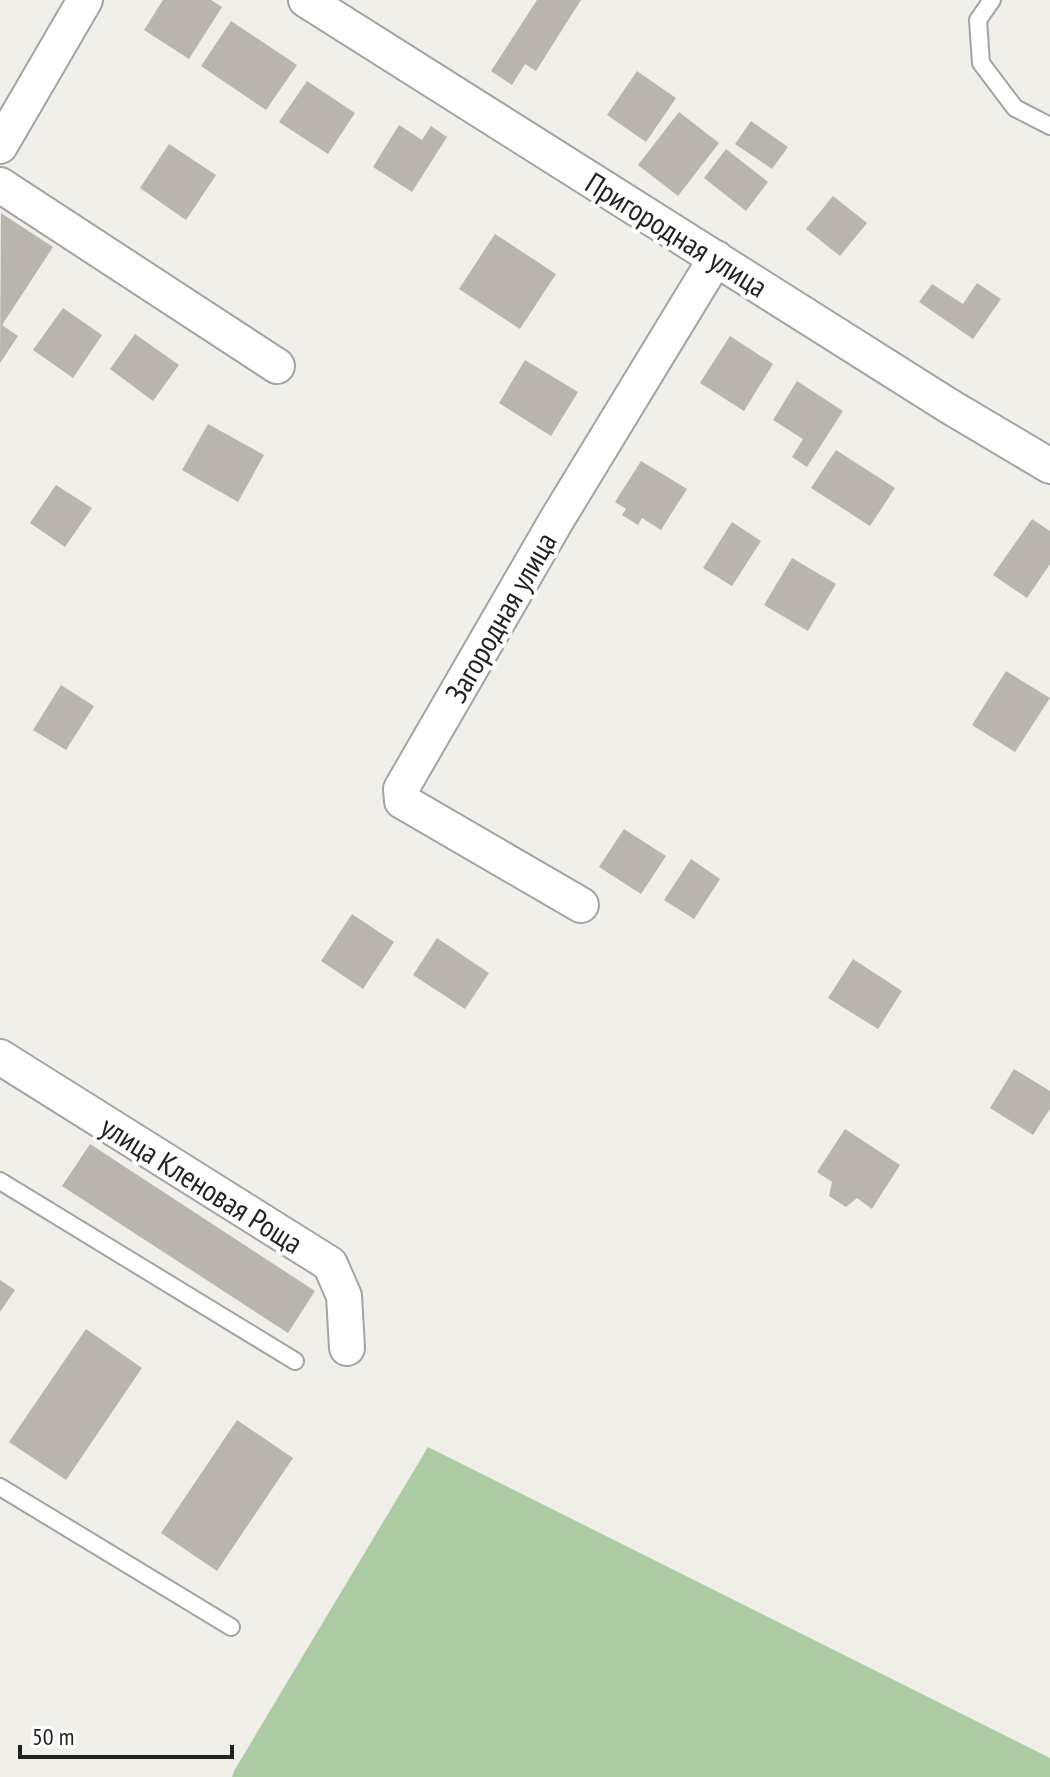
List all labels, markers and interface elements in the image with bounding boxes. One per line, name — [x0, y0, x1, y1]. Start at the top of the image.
street label: Пригородная улица — [579, 163, 775, 305]
street label: Загородная улица — [436, 525, 564, 709]
street label: улица Кленовая Роща — [94, 1106, 310, 1262]
scale bar — [20, 1709, 232, 1759]
text: 50 m — [32, 1721, 74, 1752]

